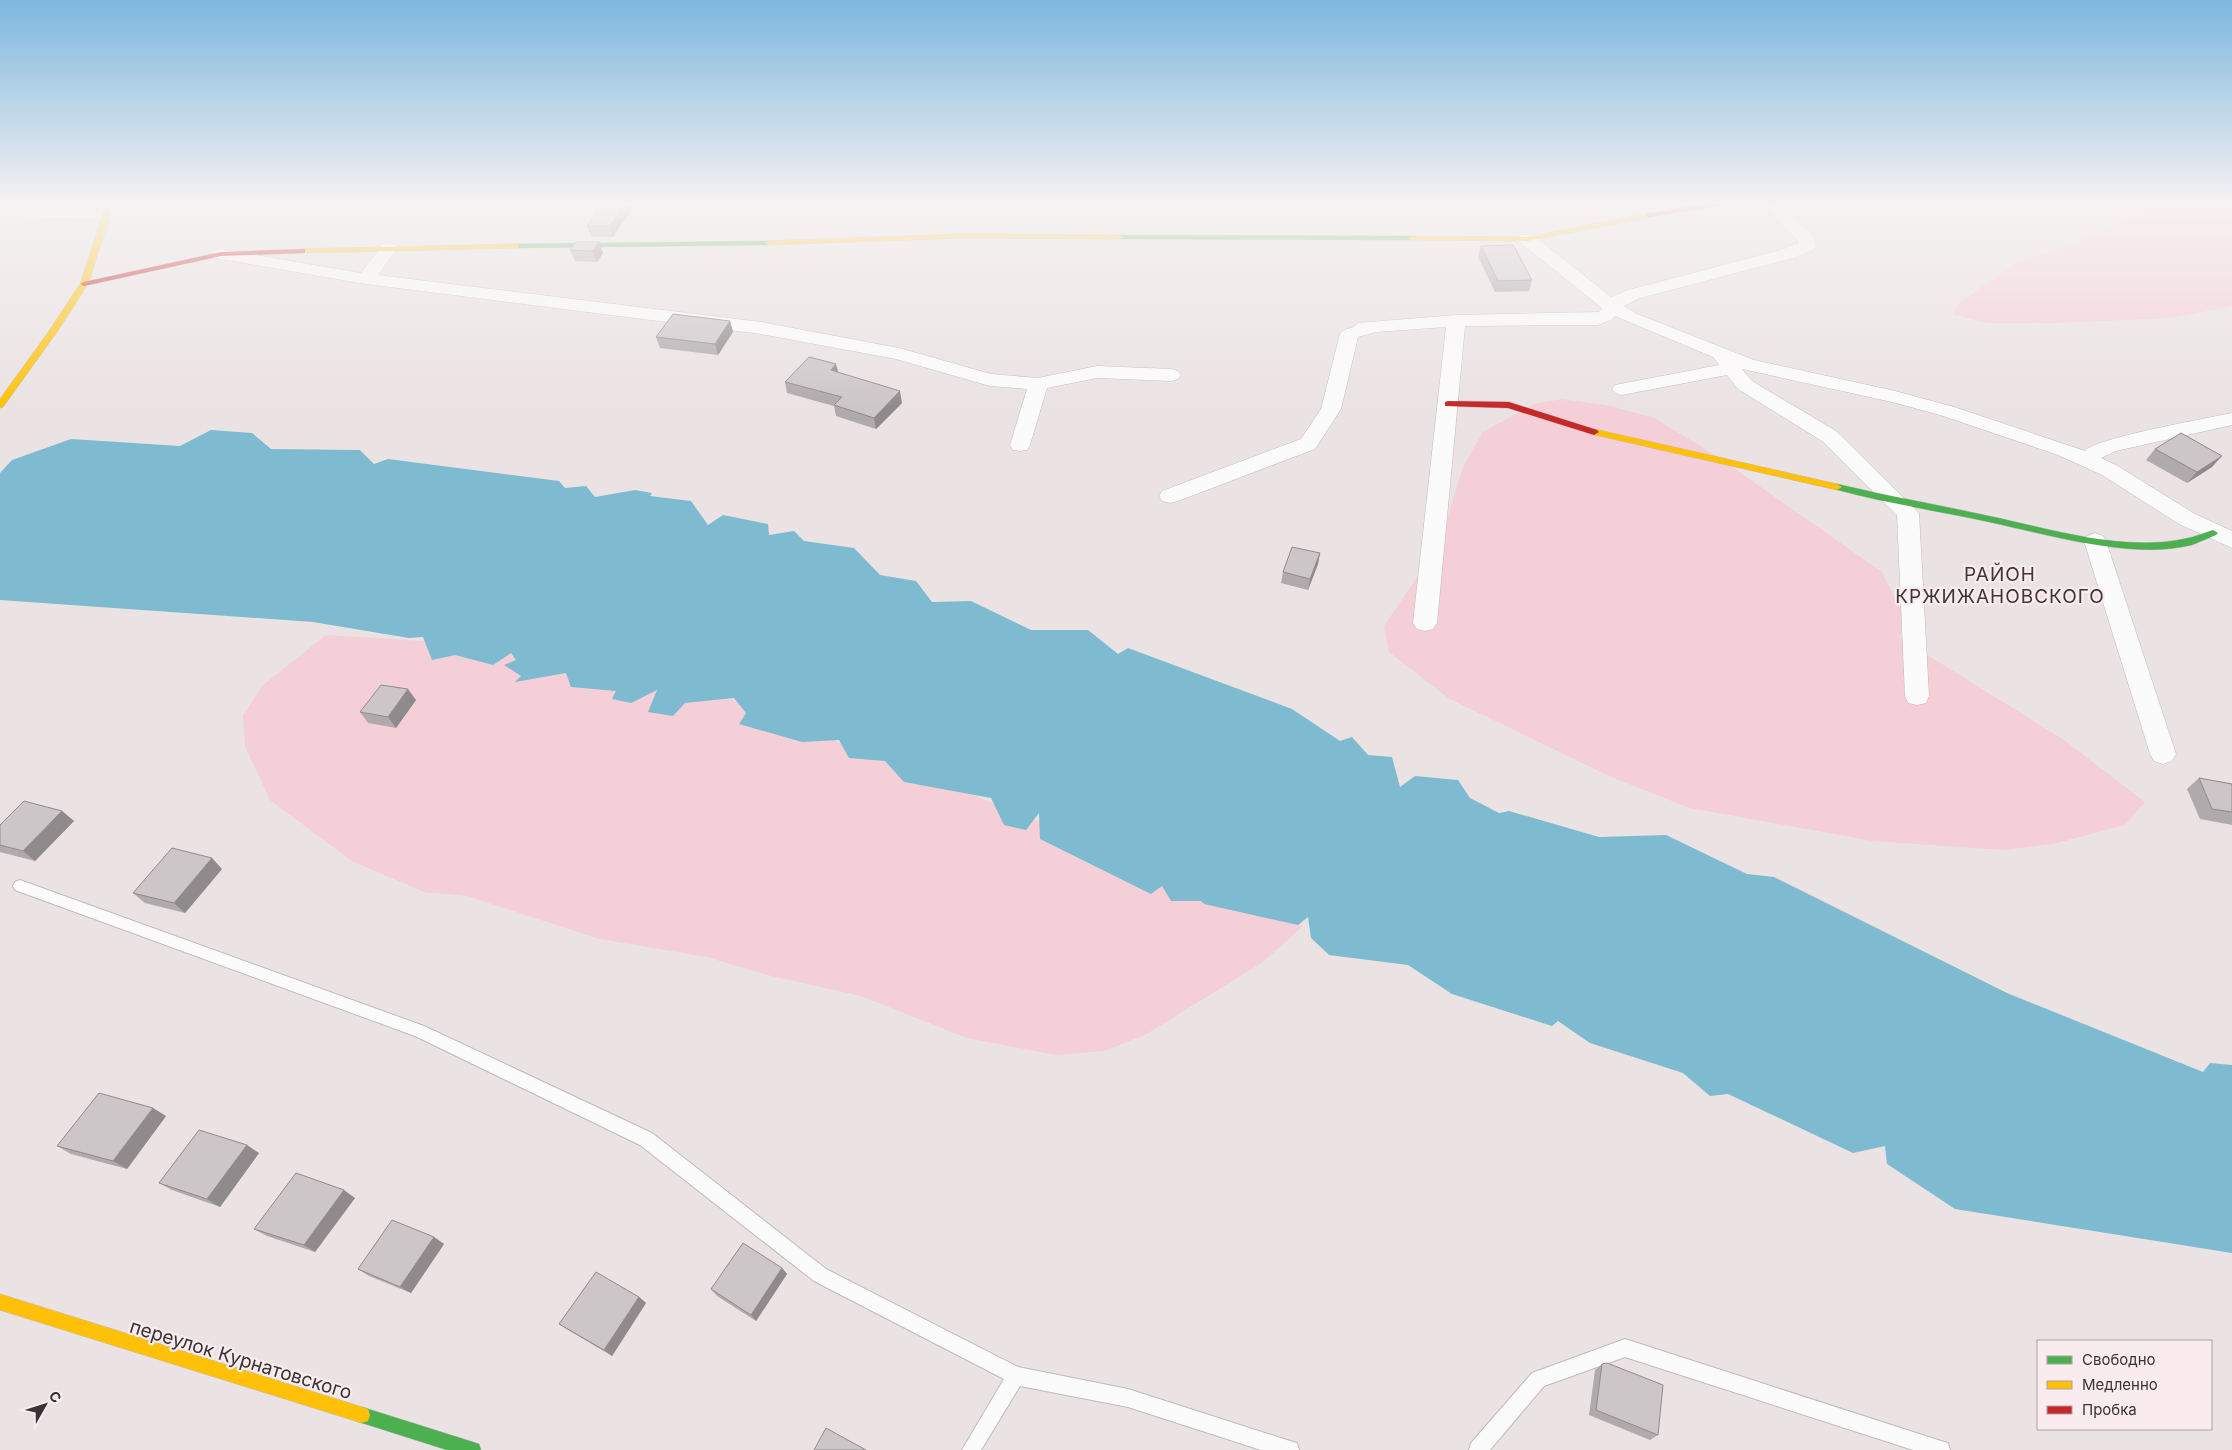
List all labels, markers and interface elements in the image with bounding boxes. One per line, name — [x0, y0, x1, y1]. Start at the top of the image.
district label: РАЙОН КРЖИЖАНОВСКОГО — [1895, 562, 2105, 608]
street label: переулок Курнатовского — [127, 1315, 355, 1404]
legend — [2037, 1340, 2212, 1430]
text: Свободно — [2082, 1350, 2156, 1369]
text: Медленно — [2082, 1375, 2158, 1394]
north arrow — [20, 1380, 70, 1430]
text: С — [46, 1387, 65, 1406]
text: Пробка — [2082, 1400, 2137, 1419]

